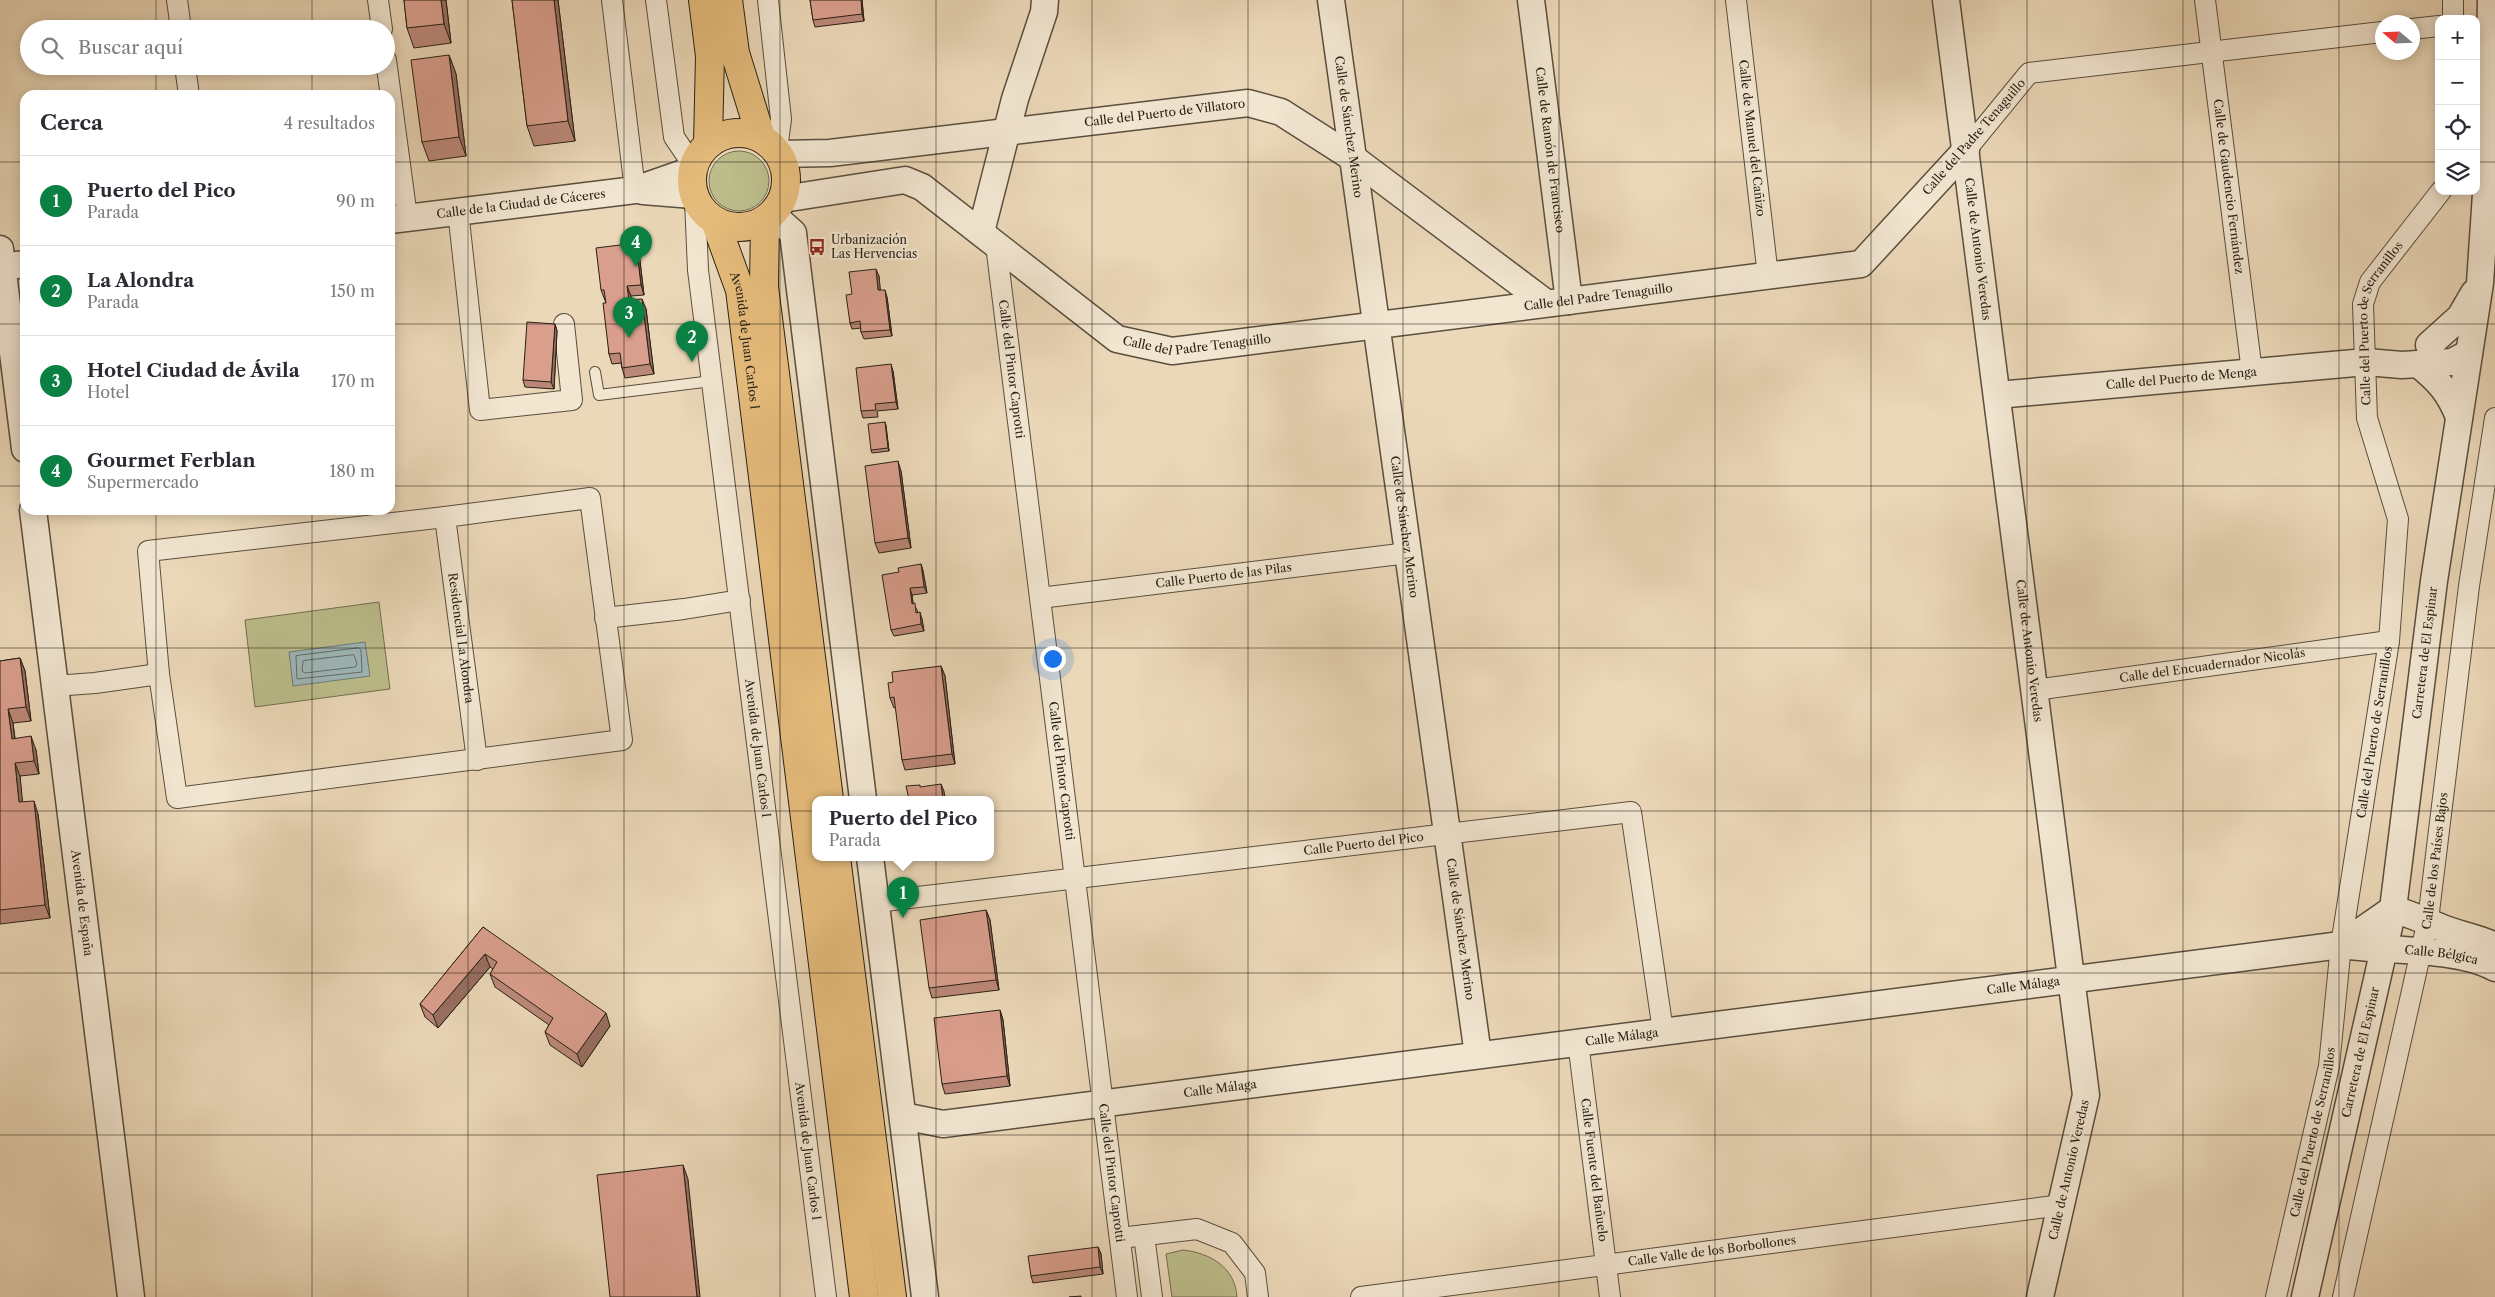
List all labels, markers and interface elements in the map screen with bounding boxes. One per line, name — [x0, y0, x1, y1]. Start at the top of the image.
north arrow — [2375, 15, 2420, 60]
map controls — [2435, 15, 2480, 195]
button: + — [2435, 15, 2480, 60]
search box — [20, 20, 395, 75]
icon: search — [38, 34, 66, 62]
text: Buscar aquí — [78, 36, 183, 59]
street label: Calle de Sánchez Merino — [1332, 55, 1366, 199]
street label: Calle de Manuel del Cañizo — [1736, 59, 1769, 217]
button: − — [2435, 60, 2480, 105]
street label: Calle de Ramón de Francisco — [1533, 66, 1568, 234]
street label: Calle del Padre Tenaguillo — [1919, 75, 2028, 198]
street label: Calle del Puerto de Villatoro — [1083, 95, 1246, 130]
street label: Calle de Gaudencio Fernández — [2211, 98, 2248, 275]
button: locate — [2435, 105, 2480, 150]
text: Cerca — [40, 110, 103, 135]
text: 4 resultados — [284, 113, 375, 133]
button: layers — [2435, 150, 2480, 195]
street label: Calle de Antonio Veredas — [1962, 177, 1995, 321]
text: Puerto del Pico — [87, 179, 236, 202]
street label: Calle de la Ciudad de Cáceres — [436, 186, 606, 221]
text: 1 — [52, 191, 60, 211]
text: 90 m — [336, 191, 375, 211]
text: Parada — [87, 202, 139, 222]
pin: 4 — [620, 226, 652, 267]
place label: Urbanización Las Hervencias — [831, 232, 917, 261]
bus stop icon: Urbanización Las Hervencias — [807, 237, 827, 257]
street label: Calle del Puerto de Serranillos — [2355, 238, 2406, 406]
street label: Avenida de Juan Carlos I — [727, 268, 763, 410]
text: La Alondra — [87, 269, 194, 292]
street label: Calle del Padre Tenaguillo — [1523, 280, 1673, 314]
text: 2 — [51, 281, 61, 301]
text: 150 m — [330, 281, 375, 301]
text: Parada — [87, 292, 139, 312]
pin: 3 — [613, 297, 645, 338]
street label: Calle del Pintor Caprotti — [996, 299, 1028, 440]
pin: 2 — [676, 321, 708, 362]
street label: Calle del Padre Tenaguillo — [1121, 331, 1272, 358]
text: Hotel Ciudad de Ávila — [87, 359, 300, 382]
street label: Calle del Puerto de Menga — [2105, 364, 2258, 392]
text: 3 — [51, 371, 61, 391]
text: 170 m — [331, 371, 375, 391]
text: Hotel — [87, 382, 130, 402]
text: Gourmet Ferblan — [87, 449, 256, 472]
street label: Calle de Sánchez Merino — [1388, 455, 1422, 599]
text: 4 — [51, 461, 61, 481]
text: 180 m — [329, 461, 375, 481]
text: Supermercado — [87, 472, 199, 492]
street label: Calle Puerto de las Pilas — [1155, 559, 1292, 591]
street label: Residencial La Alondra — [445, 572, 478, 705]
street label: Calle de Antonio Veredas — [2013, 578, 2046, 723]
street label: Carretera de El Espinar — [2409, 586, 2440, 720]
street label: Calle del Encuadernador Nicolás — [2118, 645, 2306, 685]
street label: Calle del Puerto de Serranillos — [2353, 645, 2395, 819]
your location — [1040, 646, 1066, 672]
street label: Avenida de Juan Carlos I — [742, 677, 774, 818]
street label: Calle del Pintor Caprotti — [1046, 701, 1078, 841]
street label: Calle de los Países Bajos — [2418, 791, 2451, 931]
popup — [812, 796, 994, 861]
text: Puerto del Pico — [829, 807, 977, 830]
street label: Calle Puerto del Pico — [1303, 829, 1424, 858]
text: Parada — [829, 830, 881, 850]
street label: Avenida de España — [68, 848, 97, 958]
street label: Calle de Sánchez Merino — [1444, 857, 1478, 1001]
pin: 1 — [887, 877, 919, 918]
street label: Calle Bélgica — [2404, 942, 2481, 968]
street label: Calle Málaga — [1986, 973, 2061, 997]
street label: Carretera de El Espinar — [2338, 985, 2382, 1119]
street label: Calle Málaga — [1584, 1024, 1660, 1049]
street label: Calle del Puerto de Serranillos — [2287, 1046, 2338, 1219]
street label: Calle Málaga — [1182, 1076, 1258, 1100]
street label: Avenida de Juan Carlos I — [792, 1080, 824, 1221]
street label: Calle Fuente del Bañuelo — [1578, 1097, 1611, 1242]
street label: Calle de Antonio Veredas — [2045, 1098, 2092, 1241]
street label: Calle del Pintor Caprotti — [1096, 1103, 1128, 1243]
street label: Calle Valle de los Borbollones — [1627, 1232, 1797, 1269]

